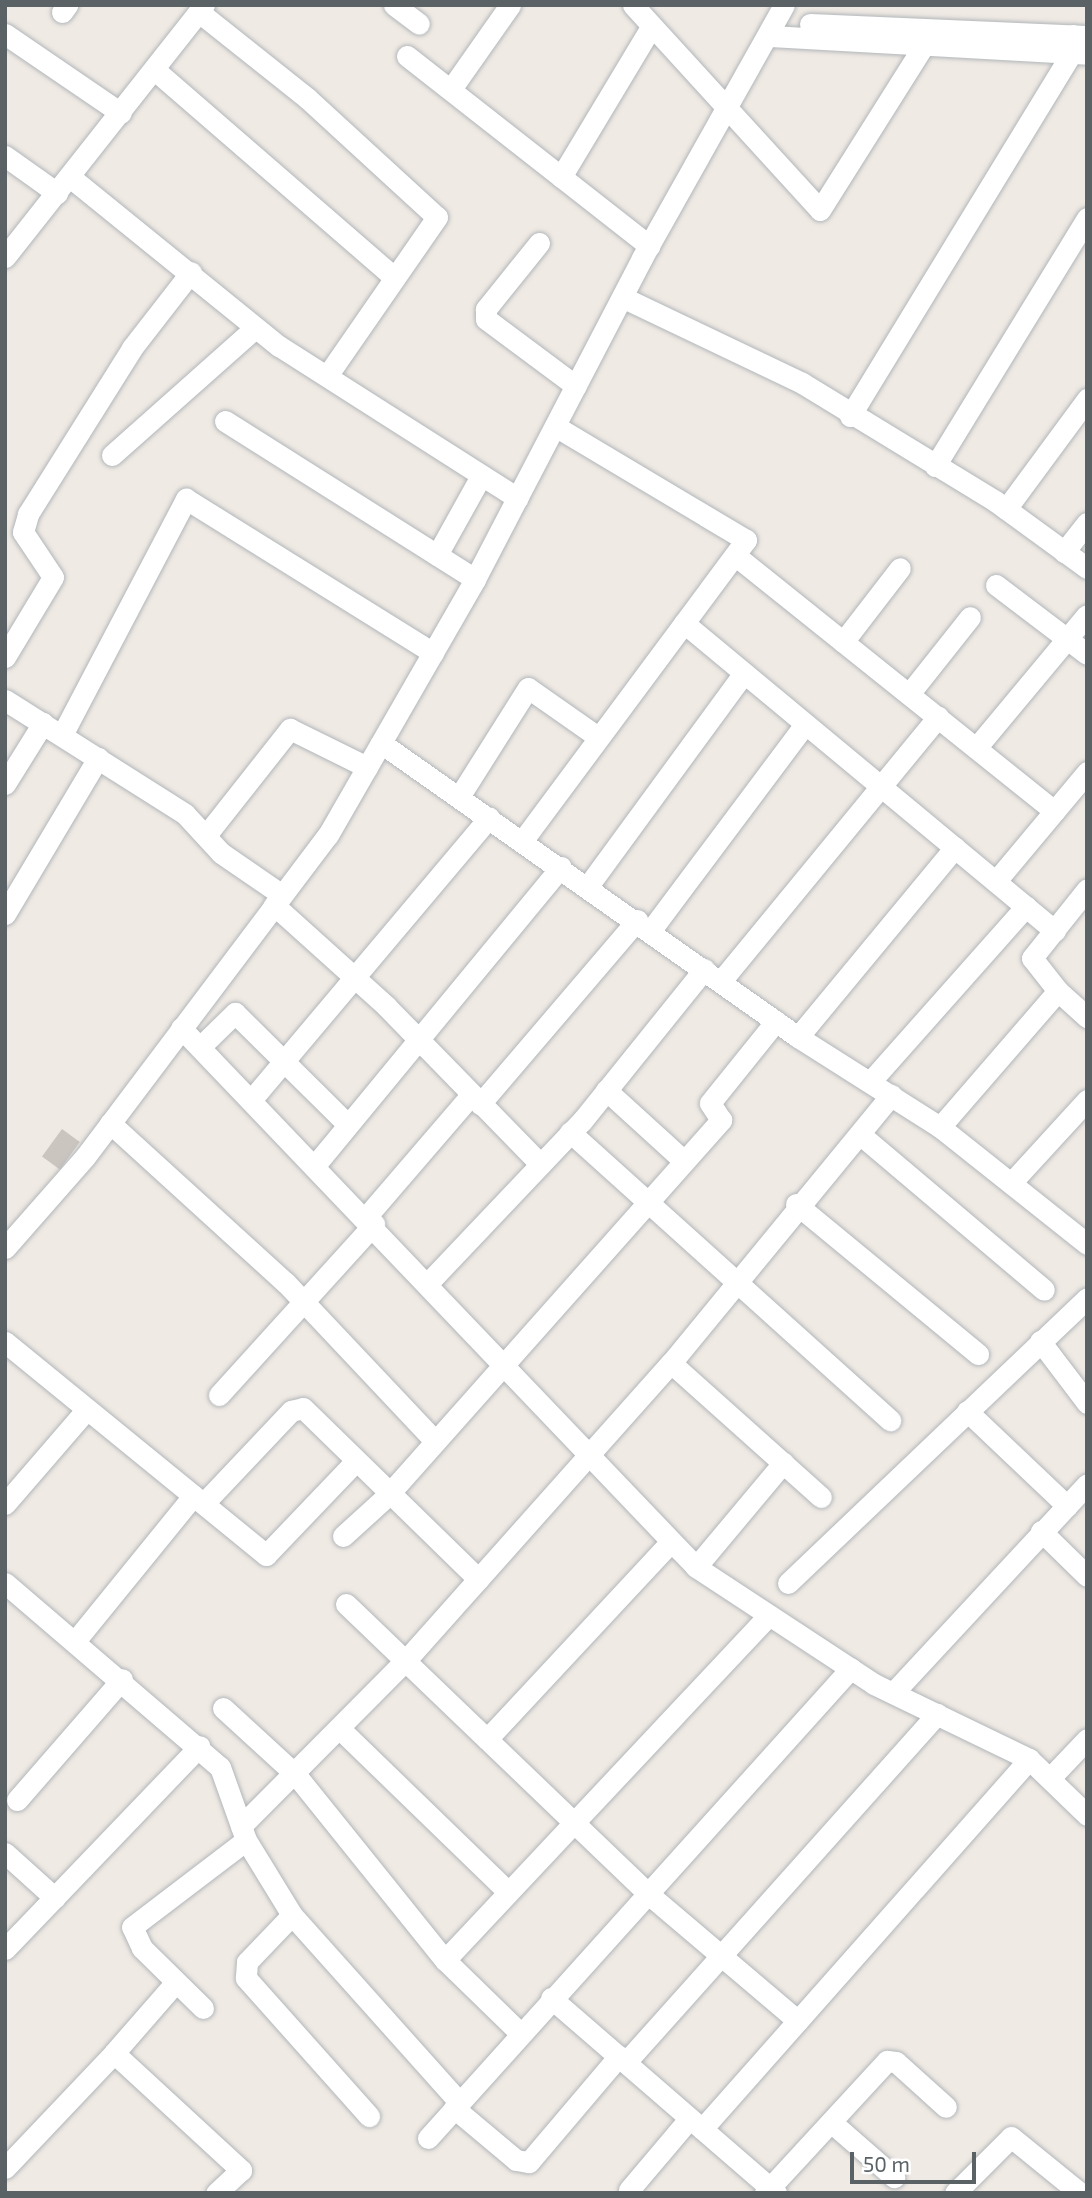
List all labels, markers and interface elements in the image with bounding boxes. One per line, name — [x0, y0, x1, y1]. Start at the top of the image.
scale bar — [854, 2138, 980, 2182]
text: 50 m — [863, 2151, 910, 2176]

